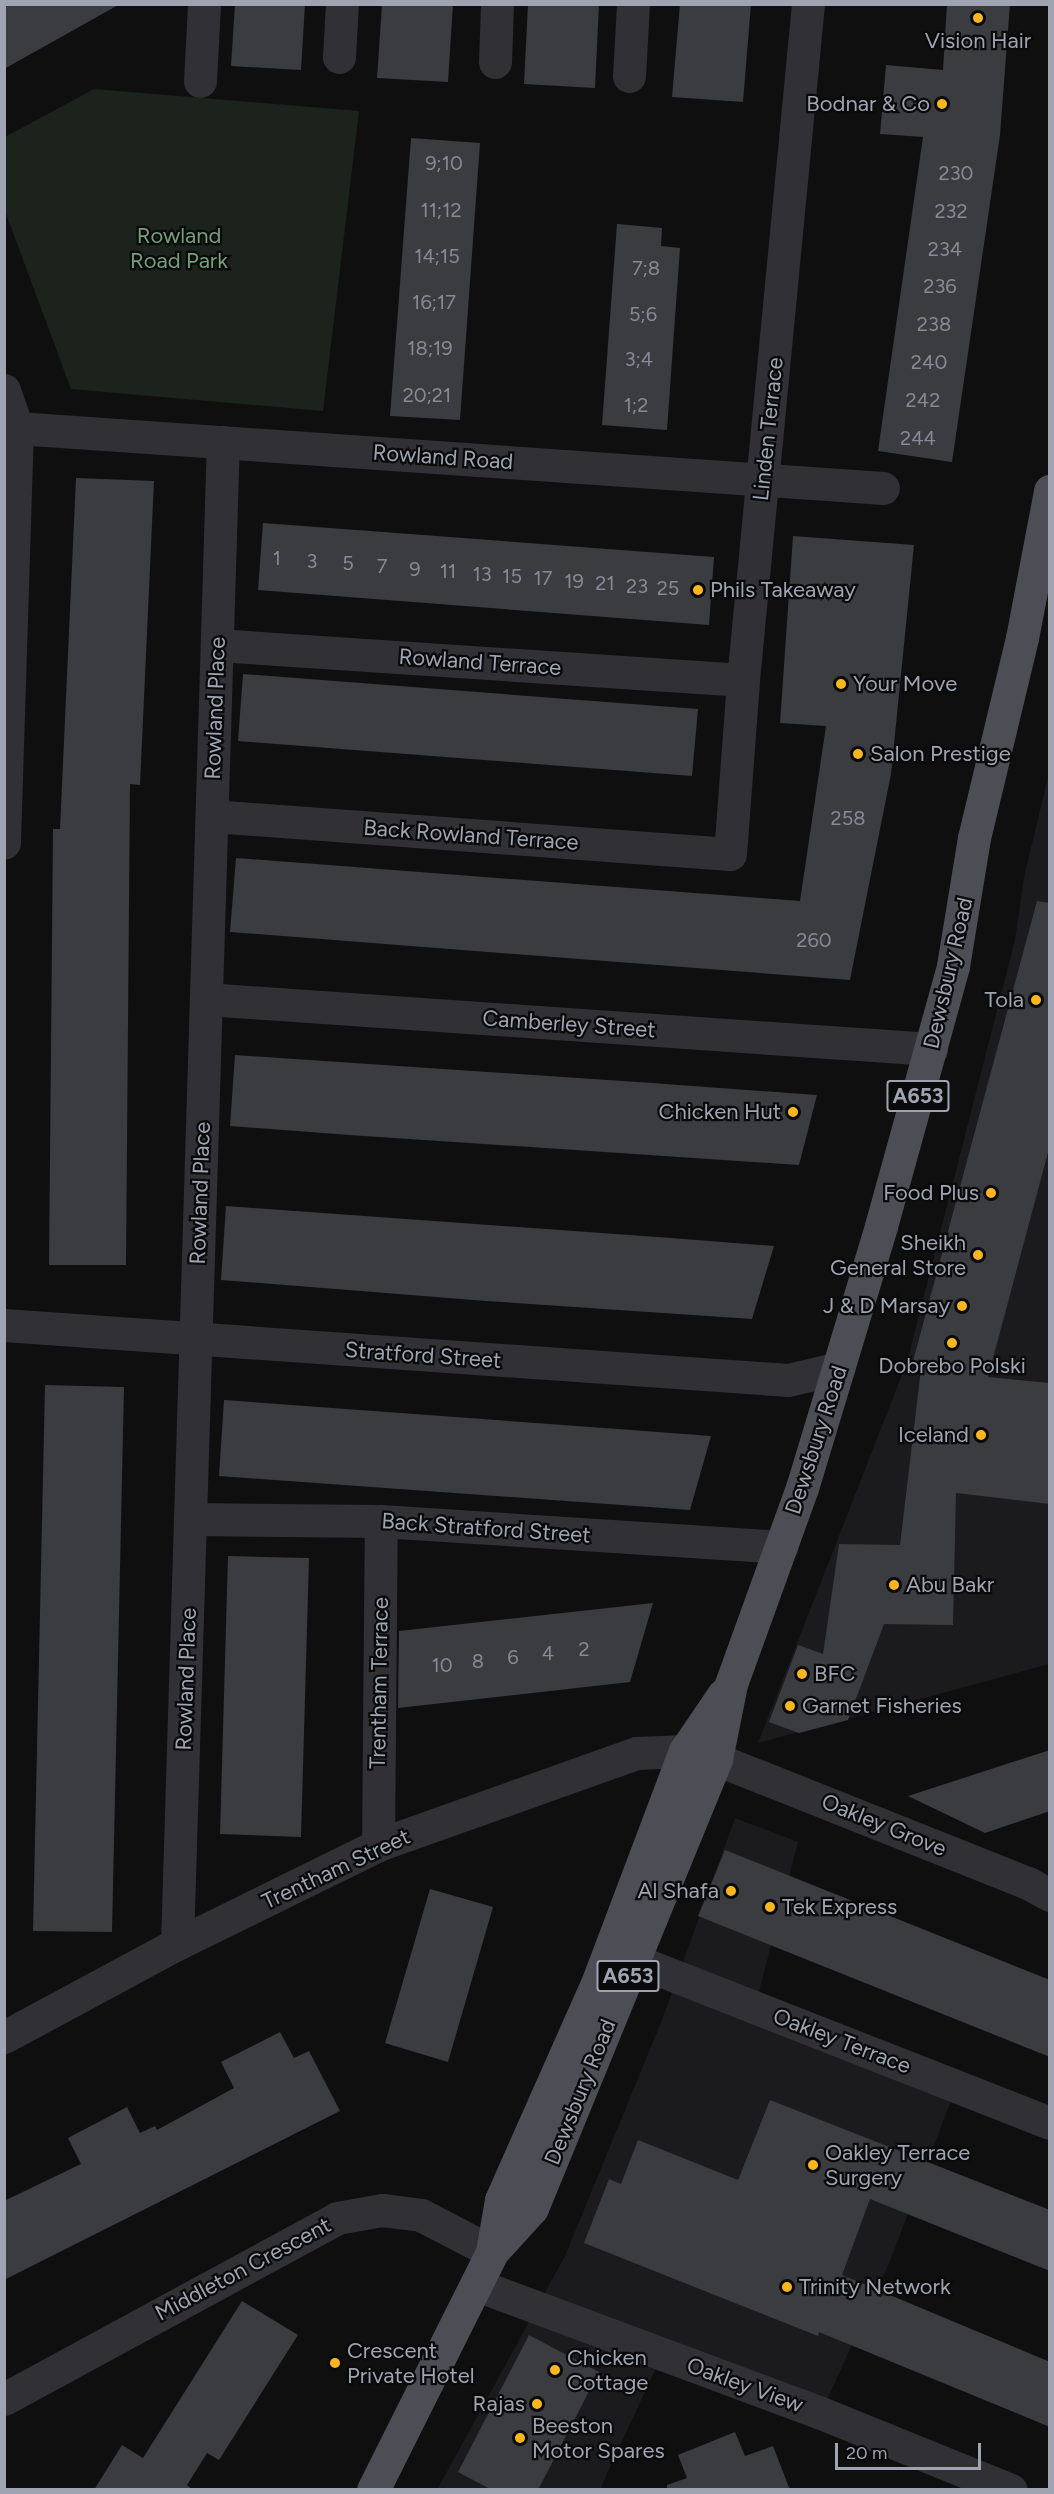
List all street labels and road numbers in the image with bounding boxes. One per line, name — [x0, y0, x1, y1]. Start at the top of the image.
street label: Linden Terrace — [747, 356, 789, 502]
street label: Rowland Road — [372, 439, 514, 475]
street label: Rowland Place — [199, 636, 231, 780]
street label: Rowland Terrace — [398, 643, 562, 681]
street label: Back Rowland Terrace — [363, 814, 579, 856]
street label: Dewsbury Road — [918, 895, 978, 1051]
street label: Camberley Street — [482, 1005, 656, 1043]
road number: A653 — [885, 1078, 951, 1114]
street label: Rowland Place — [184, 1121, 216, 1265]
street label: Stratford Street — [344, 1336, 502, 1374]
street label: Dewsbury Road — [780, 1362, 852, 1518]
street label: Back Stratford Street — [381, 1508, 591, 1548]
street label: Trentham Terrace — [364, 1597, 394, 1769]
street label: Rowland Place — [170, 1607, 202, 1751]
street label: Oakley Grove — [818, 1788, 950, 1862]
street label: Trentham Street — [258, 1823, 414, 1915]
road number: A653 — [595, 1958, 661, 1994]
street label: Oakley Terrace — [769, 2003, 915, 2079]
street label: Dewsbury Road — [539, 2015, 621, 2169]
street label: Middleton Crescent — [151, 2212, 335, 2326]
street label: Oakley View — [683, 2352, 807, 2418]

